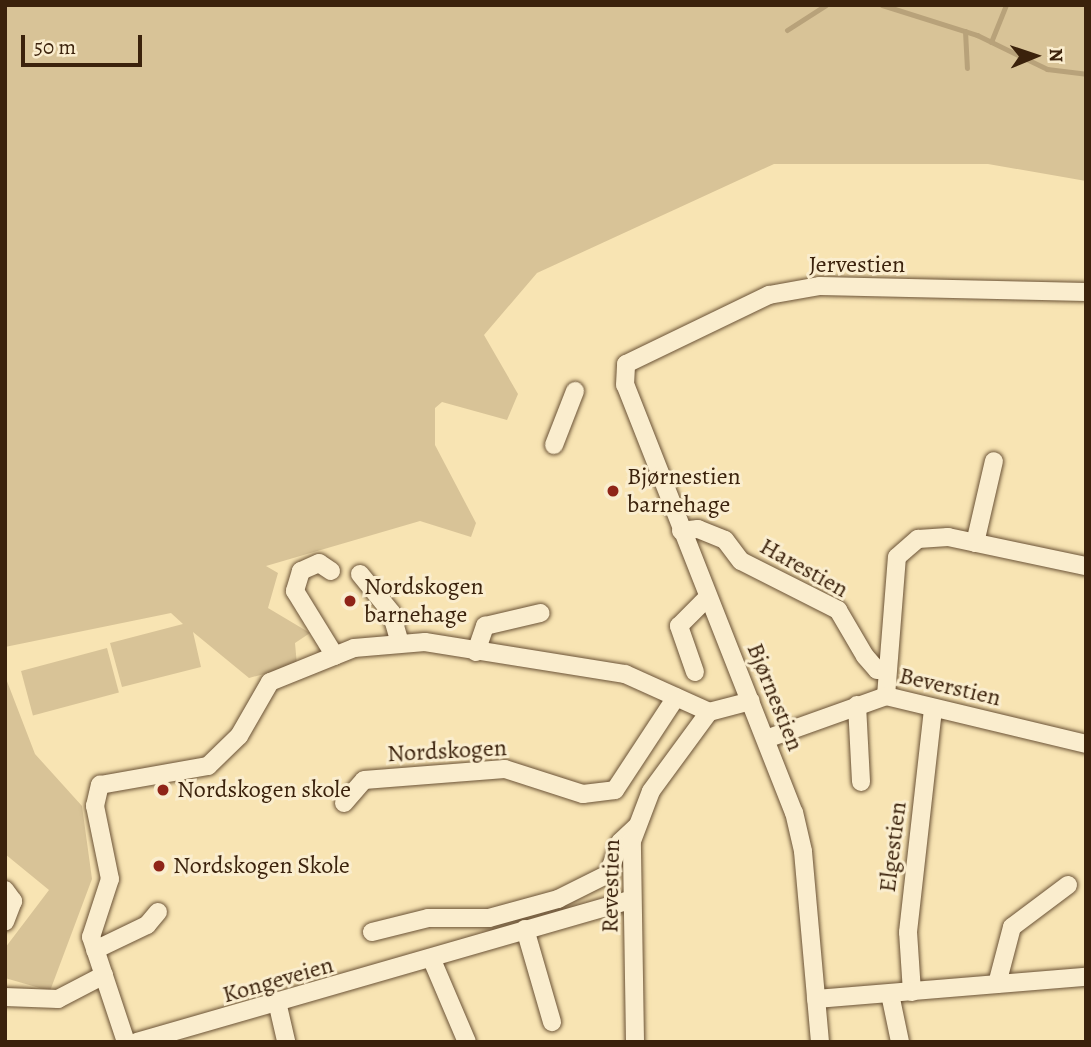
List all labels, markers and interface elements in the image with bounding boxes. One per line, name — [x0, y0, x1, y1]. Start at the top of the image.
scale bar — [24, 21, 145, 65]
north arrow — [1000, 21, 1070, 91]
text: 50 m — [34, 33, 76, 61]
text: N — [1043, 48, 1069, 63]
street label: Jervestien — [809, 251, 905, 279]
place label: Bjørnestien barnehage — [627, 463, 741, 519]
marker: Bjørnestien barnehage — [605, 483, 621, 499]
street label: Harestien — [755, 532, 853, 604]
place label: Nordskogen barnehage — [364, 573, 484, 629]
marker: Nordskogen barnehage — [342, 593, 358, 609]
street label: Bjørnestien — [740, 639, 810, 755]
street label: Beverstien — [896, 661, 1004, 713]
street label: Nordskogen — [387, 733, 507, 769]
place label: Nordskogen skole — [177, 776, 351, 804]
marker: Nordskogen skole — [155, 782, 171, 798]
street label: Elgestien — [873, 800, 913, 894]
street label: Revestien — [596, 839, 626, 933]
place label: Nordskogen Skole — [173, 852, 350, 880]
marker: Nordskogen Skole — [151, 858, 167, 874]
street label: Kongeveien — [219, 950, 337, 1010]

